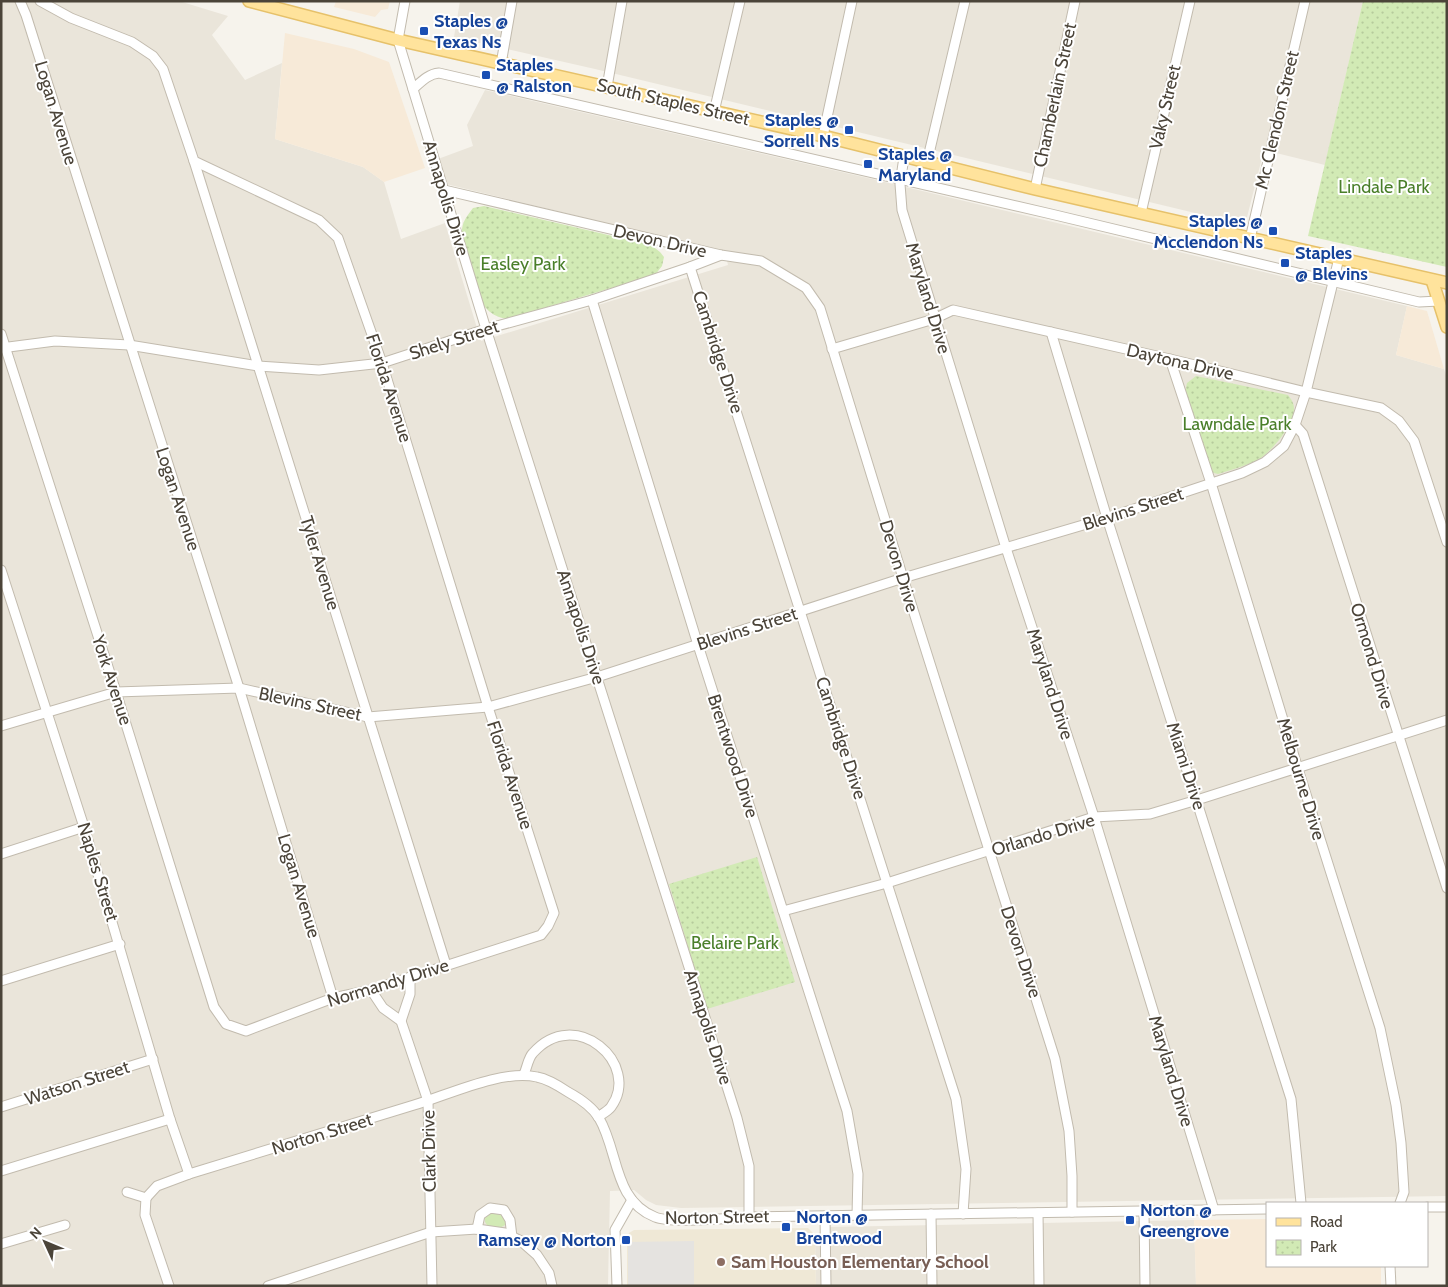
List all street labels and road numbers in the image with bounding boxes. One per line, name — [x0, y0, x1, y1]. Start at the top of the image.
street label: Chamberlain Street — [1029, 21, 1081, 169]
street label: Mc Clendon Street — [1250, 49, 1304, 191]
street label: Logan Avenue — [30, 58, 82, 168]
street label: Vaky Street — [1145, 62, 1185, 152]
street label: South Staples Street — [595, 74, 751, 130]
street label: Annapolis Drive — [418, 138, 474, 258]
street label: Devon Drive — [611, 220, 709, 262]
street label: Maryland Drive — [901, 240, 955, 356]
street label: Cambridge Drive — [688, 288, 748, 416]
street label: Shely Street — [406, 315, 502, 365]
street label: Florida Avenue — [361, 331, 417, 445]
street label: Daytona Drive — [1124, 339, 1236, 385]
street label: Logan Avenue — [151, 444, 205, 554]
street label: Blevins Street — [1080, 482, 1186, 536]
street label: Tyler Avenue — [295, 513, 345, 613]
street label: Devon Drive — [875, 517, 923, 615]
street label: Annapolis Drive — [552, 567, 610, 687]
street label: Ormond Drive — [1345, 600, 1399, 712]
street label: Blevins Street — [694, 602, 800, 656]
street label: Maryland Drive — [1022, 626, 1078, 742]
street label: York Avenue — [87, 631, 137, 728]
street label: Cambridge Drive — [811, 674, 871, 802]
street label: Blevins Street — [257, 682, 363, 726]
street label: Brentwood Drive — [703, 692, 763, 820]
street label: Melbourne Drive — [1272, 715, 1330, 843]
street label: Florida Avenue — [482, 718, 538, 832]
street label: Miami Drive — [1161, 719, 1211, 813]
street label: Orlando Drive — [989, 809, 1097, 861]
street label: Naples Street — [73, 820, 123, 924]
street label: Logan Avenue — [273, 831, 325, 941]
street label: Devon Drive — [996, 903, 1046, 1001]
street label: Normandy Drive — [325, 954, 451, 1012]
street label: Annapolis Drive — [679, 967, 737, 1087]
street label: Maryland Drive — [1144, 1013, 1198, 1129]
street label: Watson Street — [22, 1056, 132, 1110]
street label: Norton Street — [269, 1108, 375, 1160]
street label: Clark Drive — [417, 1110, 441, 1192]
street label: Norton Street — [665, 1205, 769, 1229]

